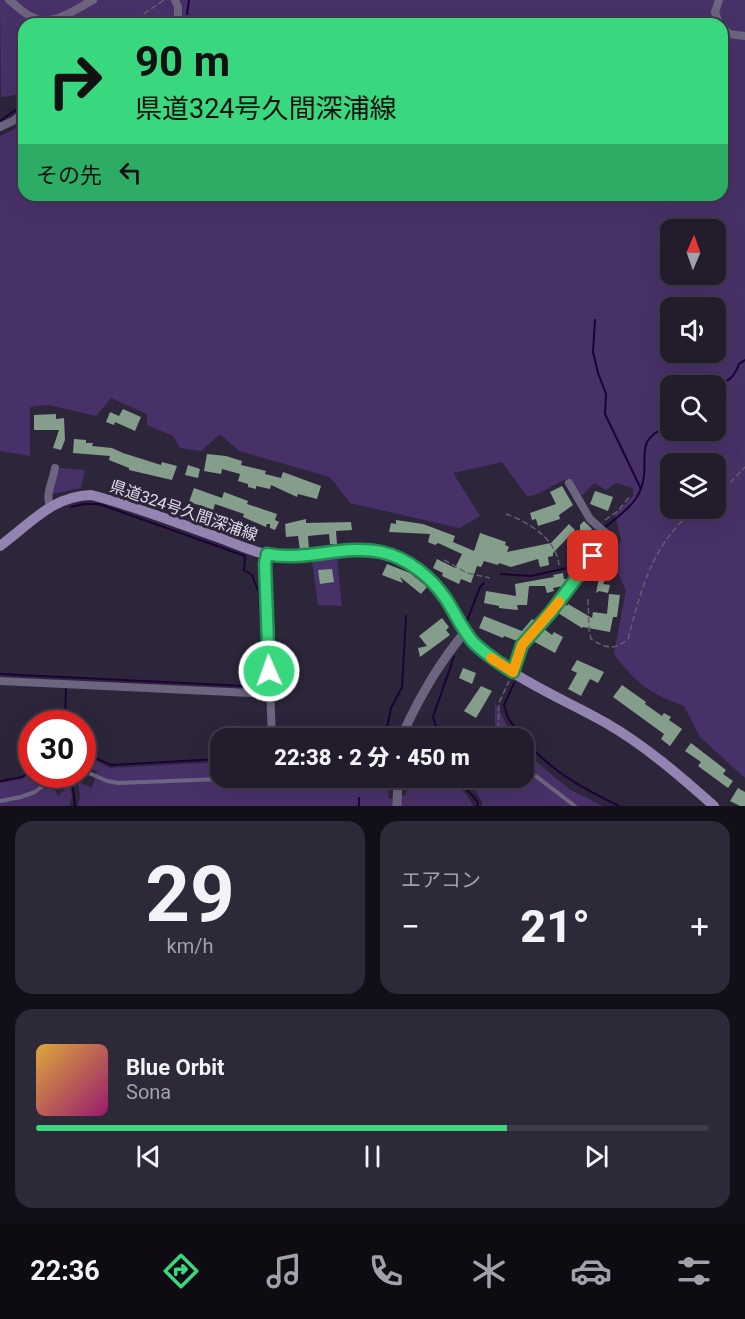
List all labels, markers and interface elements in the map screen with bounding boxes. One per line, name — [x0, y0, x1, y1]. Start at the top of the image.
text: 90 m — [135, 37, 230, 86]
icon: right — [36, 42, 114, 120]
text: 県道324号久間深浦線 — [135, 93, 397, 125]
icon: left — [114, 156, 147, 189]
text: その先 — [36, 163, 102, 188]
north arrow — [660, 219, 726, 285]
map controls — [660, 219, 726, 519]
button: sound — [660, 297, 726, 363]
button: search — [660, 375, 726, 441]
button: layers — [660, 453, 726, 519]
street label: 県道324号久間深浦線 — [107, 476, 260, 545]
pin — [567, 530, 618, 581]
icon: arrive — [576, 539, 609, 572]
position arrow — [237, 639, 301, 703]
speed limit sign: 30 — [18, 710, 96, 788]
text: 22:38 · 2 分 · 450 m — [274, 745, 470, 770]
text: 29 — [145, 849, 235, 940]
text: エアコン — [401, 868, 481, 892]
text: 21° — [520, 900, 590, 953]
text: − — [401, 907, 420, 946]
text: + — [690, 907, 709, 946]
text: km/h — [167, 934, 213, 958]
text: Blue Orbit — [126, 1055, 224, 1080]
text: Sona — [126, 1080, 171, 1104]
icon: previous — [132, 1140, 165, 1173]
icon: pause — [356, 1140, 389, 1173]
icon: next — [580, 1140, 613, 1173]
icon: directions — [160, 1250, 202, 1292]
icon: music — [263, 1250, 305, 1292]
icon: phone — [365, 1250, 407, 1292]
icon: climate — [468, 1250, 510, 1292]
icon: car — [570, 1250, 612, 1292]
icon: filters — [673, 1250, 715, 1292]
text: 22:36 — [30, 1255, 100, 1287]

